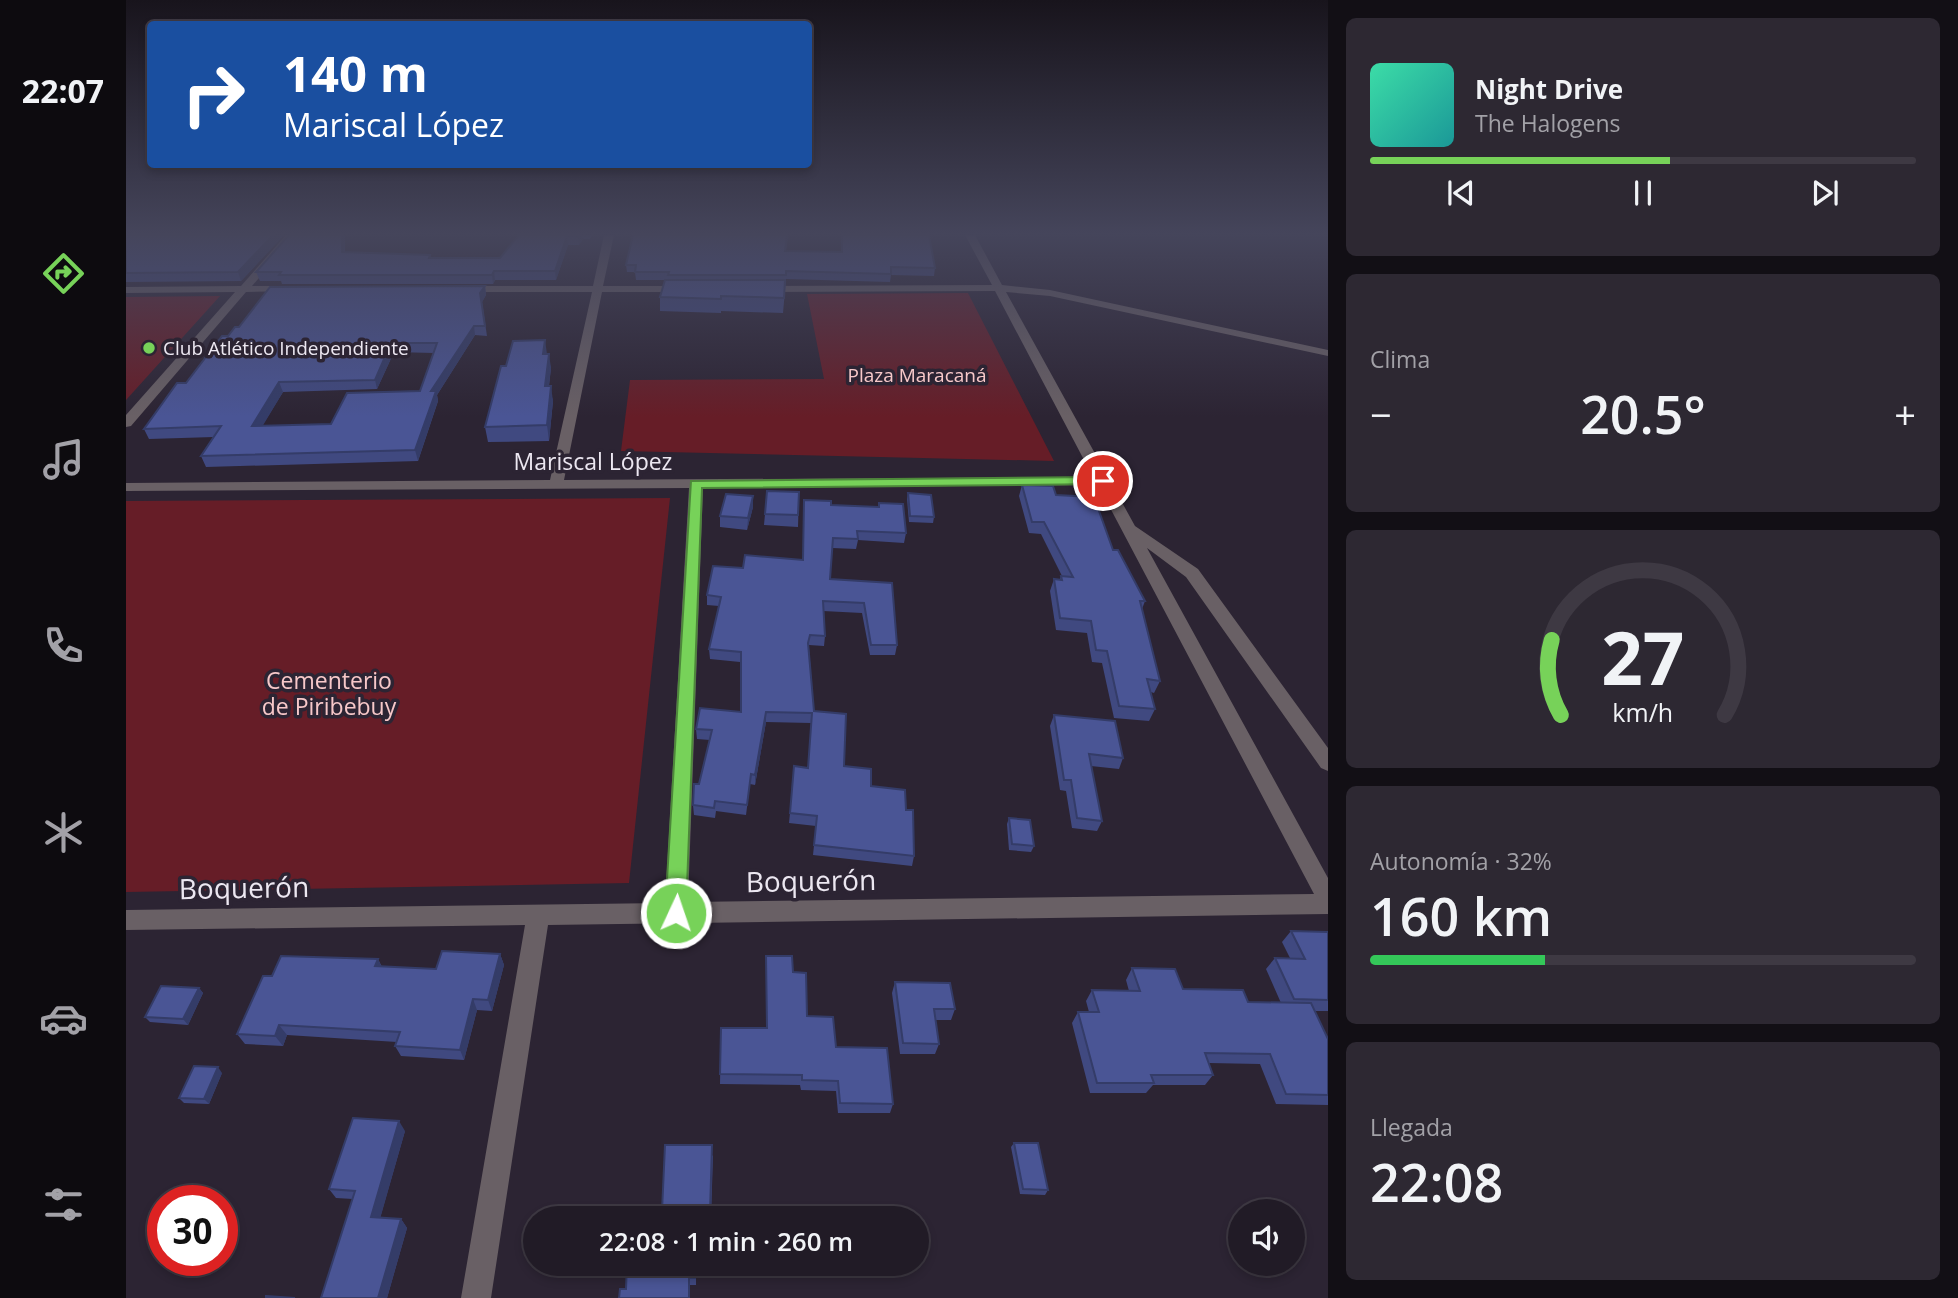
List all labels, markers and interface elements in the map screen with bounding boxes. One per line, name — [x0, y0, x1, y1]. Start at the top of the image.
text: 140 m — [283, 40, 428, 106]
icon: right — [168, 49, 259, 140]
text: 22:07 — [22, 69, 104, 112]
text: Night Drive — [1475, 71, 1623, 107]
text: Mariscal López — [283, 103, 504, 146]
text: The Halogens — [1475, 107, 1621, 139]
icon: previous — [1442, 174, 1480, 212]
icon: pause — [1624, 174, 1662, 212]
icon: next — [1806, 174, 1844, 212]
icon: directions — [39, 249, 88, 298]
place label: Club Atlético Independiente — [163, 335, 409, 361]
marker: Club Atlético Independiente — [141, 340, 157, 356]
text: Clima — [1370, 343, 1430, 375]
park label: Plaza Maracaná — [847, 362, 987, 388]
text: 20.5° — [1580, 378, 1706, 449]
text: − — [1370, 388, 1392, 440]
text: + — [1894, 388, 1916, 440]
icon: music — [39, 435, 88, 484]
street label: Mariscal López — [514, 445, 672, 477]
pin — [1073, 451, 1133, 511]
icon: arrive — [1084, 462, 1122, 500]
text: 27 — [1601, 607, 1685, 706]
icon: phone — [39, 621, 88, 670]
park label: Cementerio de Piribebuy — [262, 664, 397, 722]
text: km/h — [1613, 695, 1673, 729]
icon: climate — [39, 808, 88, 857]
text: Autonomía · 32% — [1370, 845, 1552, 877]
street label: Boquerón — [745, 860, 877, 900]
street label: Boquerón — [178, 867, 310, 907]
position arrow — [639, 876, 713, 950]
text: 160 km — [1370, 880, 1552, 951]
icon: car — [39, 994, 88, 1043]
text: Llegada — [1370, 1111, 1453, 1143]
text: 22:08 — [1370, 1146, 1503, 1217]
icon: filters — [39, 1180, 88, 1229]
speed limit sign: 30 — [147, 1185, 238, 1276]
map controls — [1228, 1199, 1305, 1276]
button: sound — [1228, 1199, 1305, 1276]
text: 22:08 · 1 min · 260 m — [599, 1223, 853, 1259]

